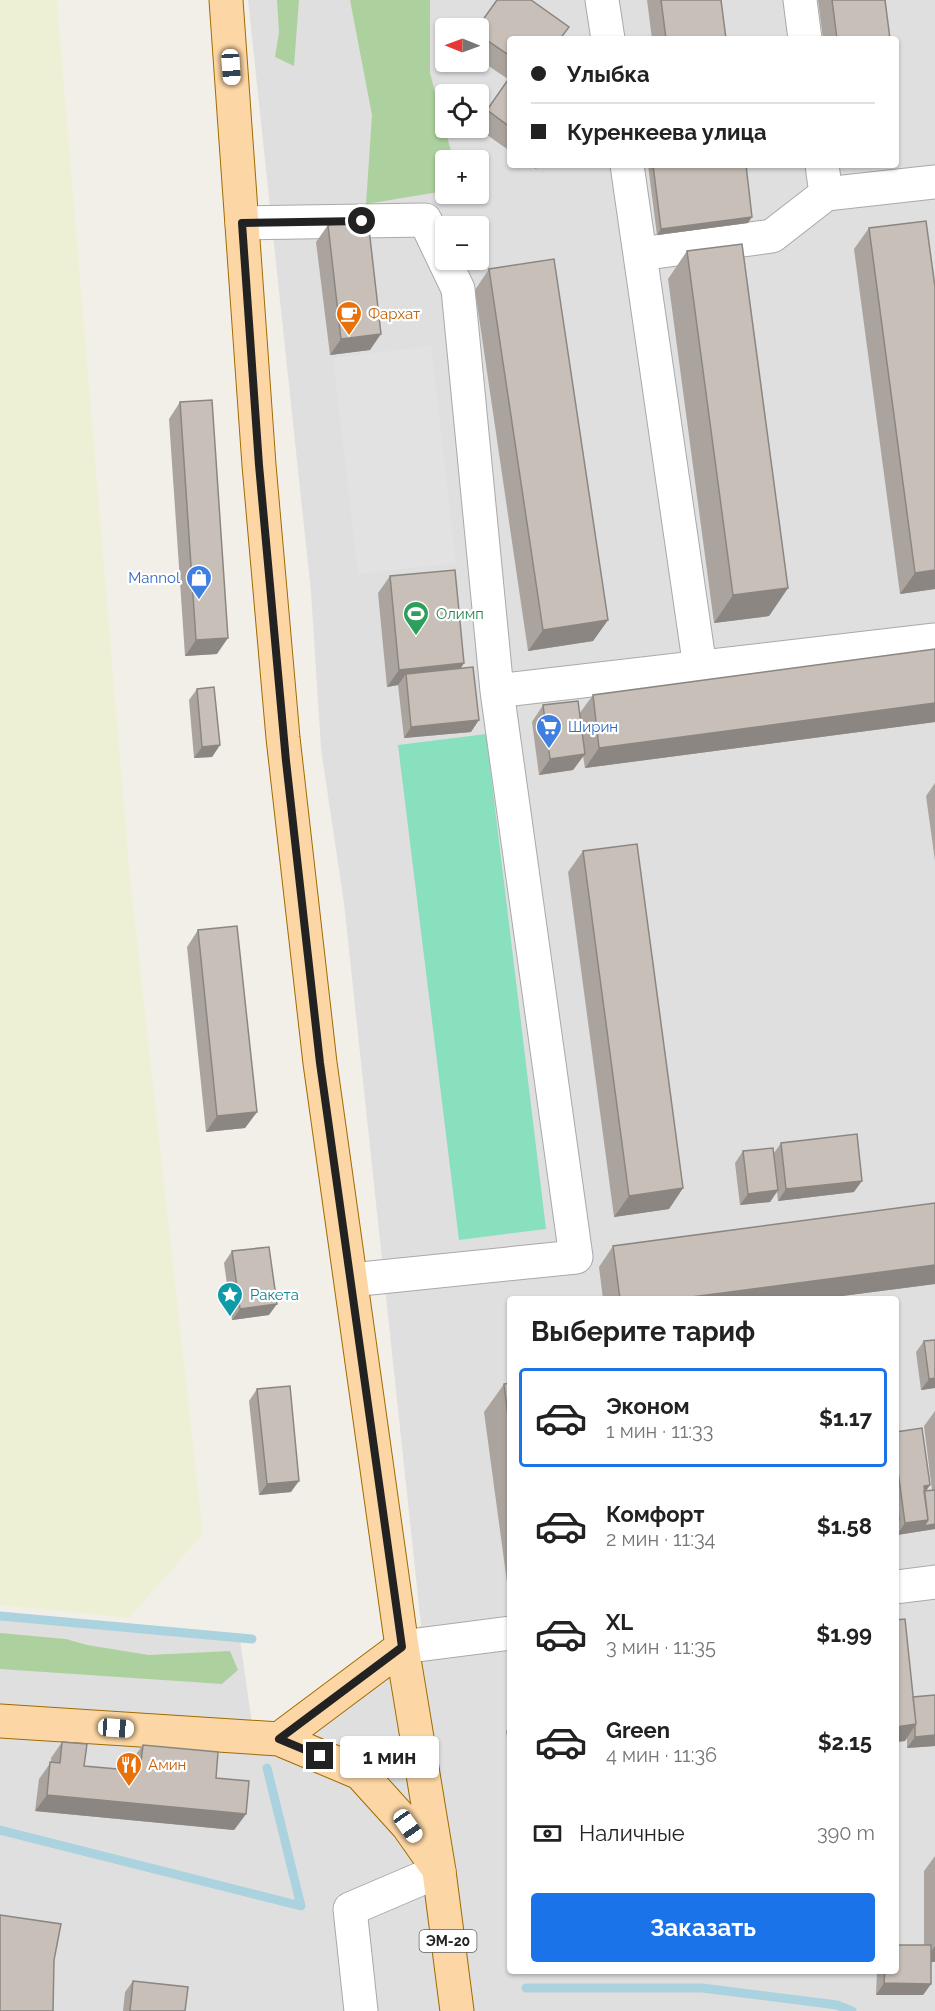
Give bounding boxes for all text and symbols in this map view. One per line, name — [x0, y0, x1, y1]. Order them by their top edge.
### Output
north arrow — [435, 18, 489, 72]
map controls — [435, 18, 489, 270]
car — [221, 48, 241, 86]
text: Улыбка — [567, 61, 650, 87]
button: locate — [435, 84, 489, 138]
text: Куренкеева улица — [567, 119, 767, 145]
button: + — [435, 150, 489, 204]
route start — [348, 207, 375, 234]
button: − — [435, 216, 489, 270]
cafe icon: Фархат — [334, 299, 364, 337]
place label: Фархат — [368, 305, 420, 323]
shop icon: Mannol — [184, 563, 214, 601]
place label: Mannol — [128, 569, 181, 587]
sports icon: Олимп — [401, 599, 431, 637]
place label: Олимп — [436, 605, 484, 623]
supermarket icon: Ширин — [534, 712, 564, 750]
place label: Ширин — [568, 718, 618, 736]
place icon: Ракета — [215, 1280, 245, 1318]
place label: Ракета — [250, 1286, 299, 1304]
text: Выберите тариф — [531, 1316, 755, 1347]
icon: car — [534, 1391, 588, 1445]
text: Эконом — [606, 1393, 690, 1419]
text: $1.17 — [819, 1405, 872, 1431]
text: 1 мин · 11:33 — [606, 1419, 713, 1443]
icon: car — [534, 1499, 588, 1553]
text: Комфорт — [606, 1501, 704, 1527]
text: $1.58 — [817, 1513, 872, 1539]
text: 2 мин · 11:34 — [606, 1527, 716, 1551]
icon: car — [534, 1607, 588, 1661]
text: XL — [606, 1609, 633, 1635]
text: $1.99 — [816, 1621, 872, 1647]
text: 3 мин · 11:35 — [606, 1635, 716, 1659]
icon: car — [534, 1715, 588, 1769]
text: Green — [606, 1717, 670, 1743]
car — [97, 1718, 135, 1738]
text: $2.15 — [818, 1729, 872, 1755]
callout: 1 мин — [341, 1735, 440, 1777]
route end — [306, 1742, 333, 1769]
text: 4 мин · 11:36 — [606, 1743, 717, 1767]
text: 1 мин — [363, 1745, 416, 1769]
restaurant icon: Амин — [114, 1750, 144, 1788]
place label: Амин — [148, 1756, 186, 1774]
car — [390, 1806, 426, 1846]
icon: cash — [531, 1817, 564, 1850]
text: Наличные — [579, 1820, 685, 1846]
text: 390 m — [817, 1821, 875, 1845]
button: Заказать — [531, 1893, 875, 1962]
road number: ЭМ-20 — [420, 1930, 476, 1952]

